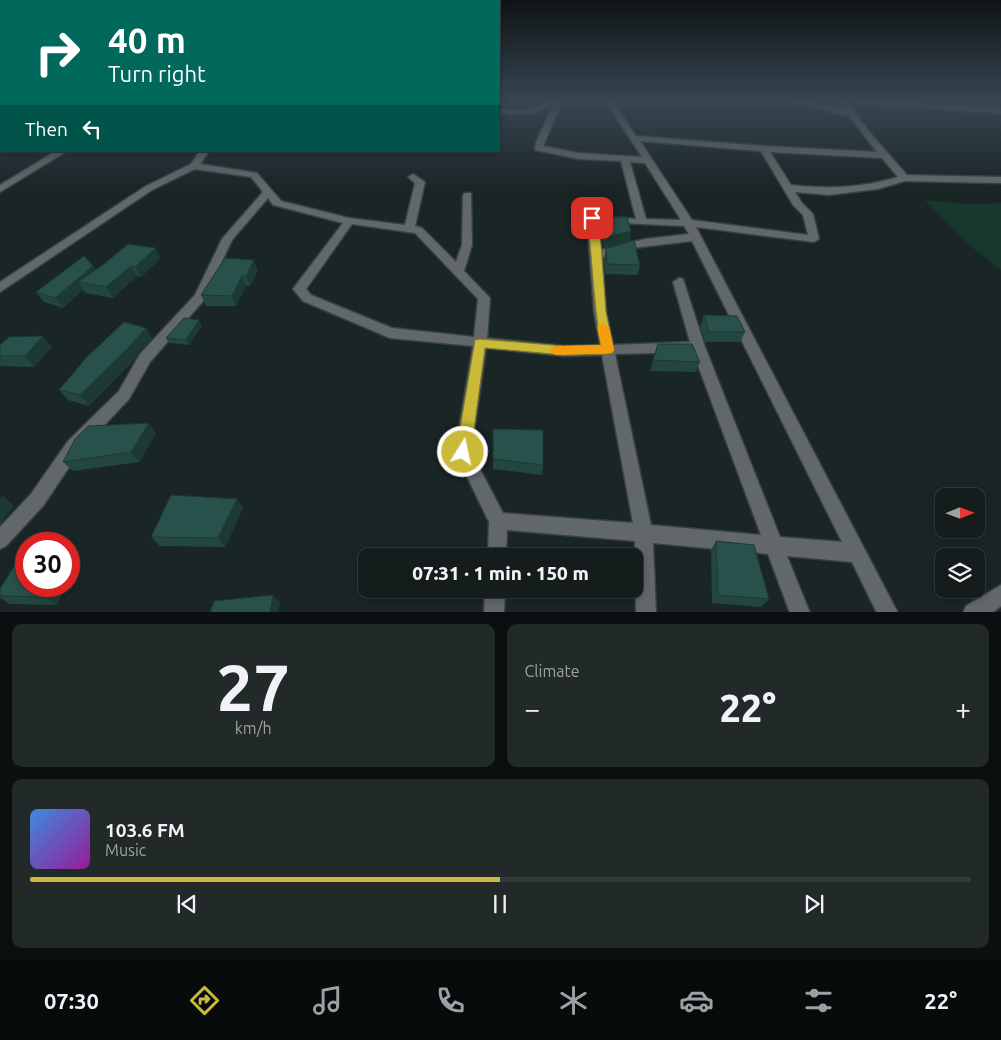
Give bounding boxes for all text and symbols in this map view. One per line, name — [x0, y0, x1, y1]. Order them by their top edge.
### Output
icon: right — [25, 20, 90, 85]
text: 40 m — [108, 20, 186, 60]
text: Turn right — [108, 61, 206, 86]
icon: left — [78, 115, 106, 143]
text: Then — [25, 118, 68, 140]
pin — [571, 197, 613, 239]
icon: arrive — [578, 204, 606, 232]
position arrow — [436, 425, 488, 477]
north arrow — [935, 488, 985, 538]
map controls — [935, 488, 985, 598]
speed limit sign: 30 — [15, 532, 80, 597]
button: layers — [935, 548, 985, 598]
text: 07:31 · 1 min · 150 m — [412, 562, 589, 584]
text: 27 — [217, 650, 290, 723]
text: Climate — [525, 662, 580, 680]
text: 22° — [719, 687, 776, 729]
text: − — [525, 693, 540, 724]
text: + — [955, 693, 971, 724]
text: km/h — [235, 719, 272, 737]
text: 103.6 FM — [105, 819, 185, 841]
text: Music — [105, 841, 146, 859]
icon: previous — [173, 890, 201, 918]
icon: pause — [486, 890, 514, 918]
icon: next — [800, 890, 828, 918]
icon: directions — [187, 983, 222, 1018]
icon: music — [310, 983, 345, 1018]
icon: phone — [433, 983, 468, 1018]
icon: climate — [556, 983, 591, 1018]
icon: car — [679, 983, 714, 1018]
icon: filters — [801, 983, 836, 1018]
text: 07:30 — [44, 988, 99, 1013]
text: 22° — [924, 988, 957, 1013]

